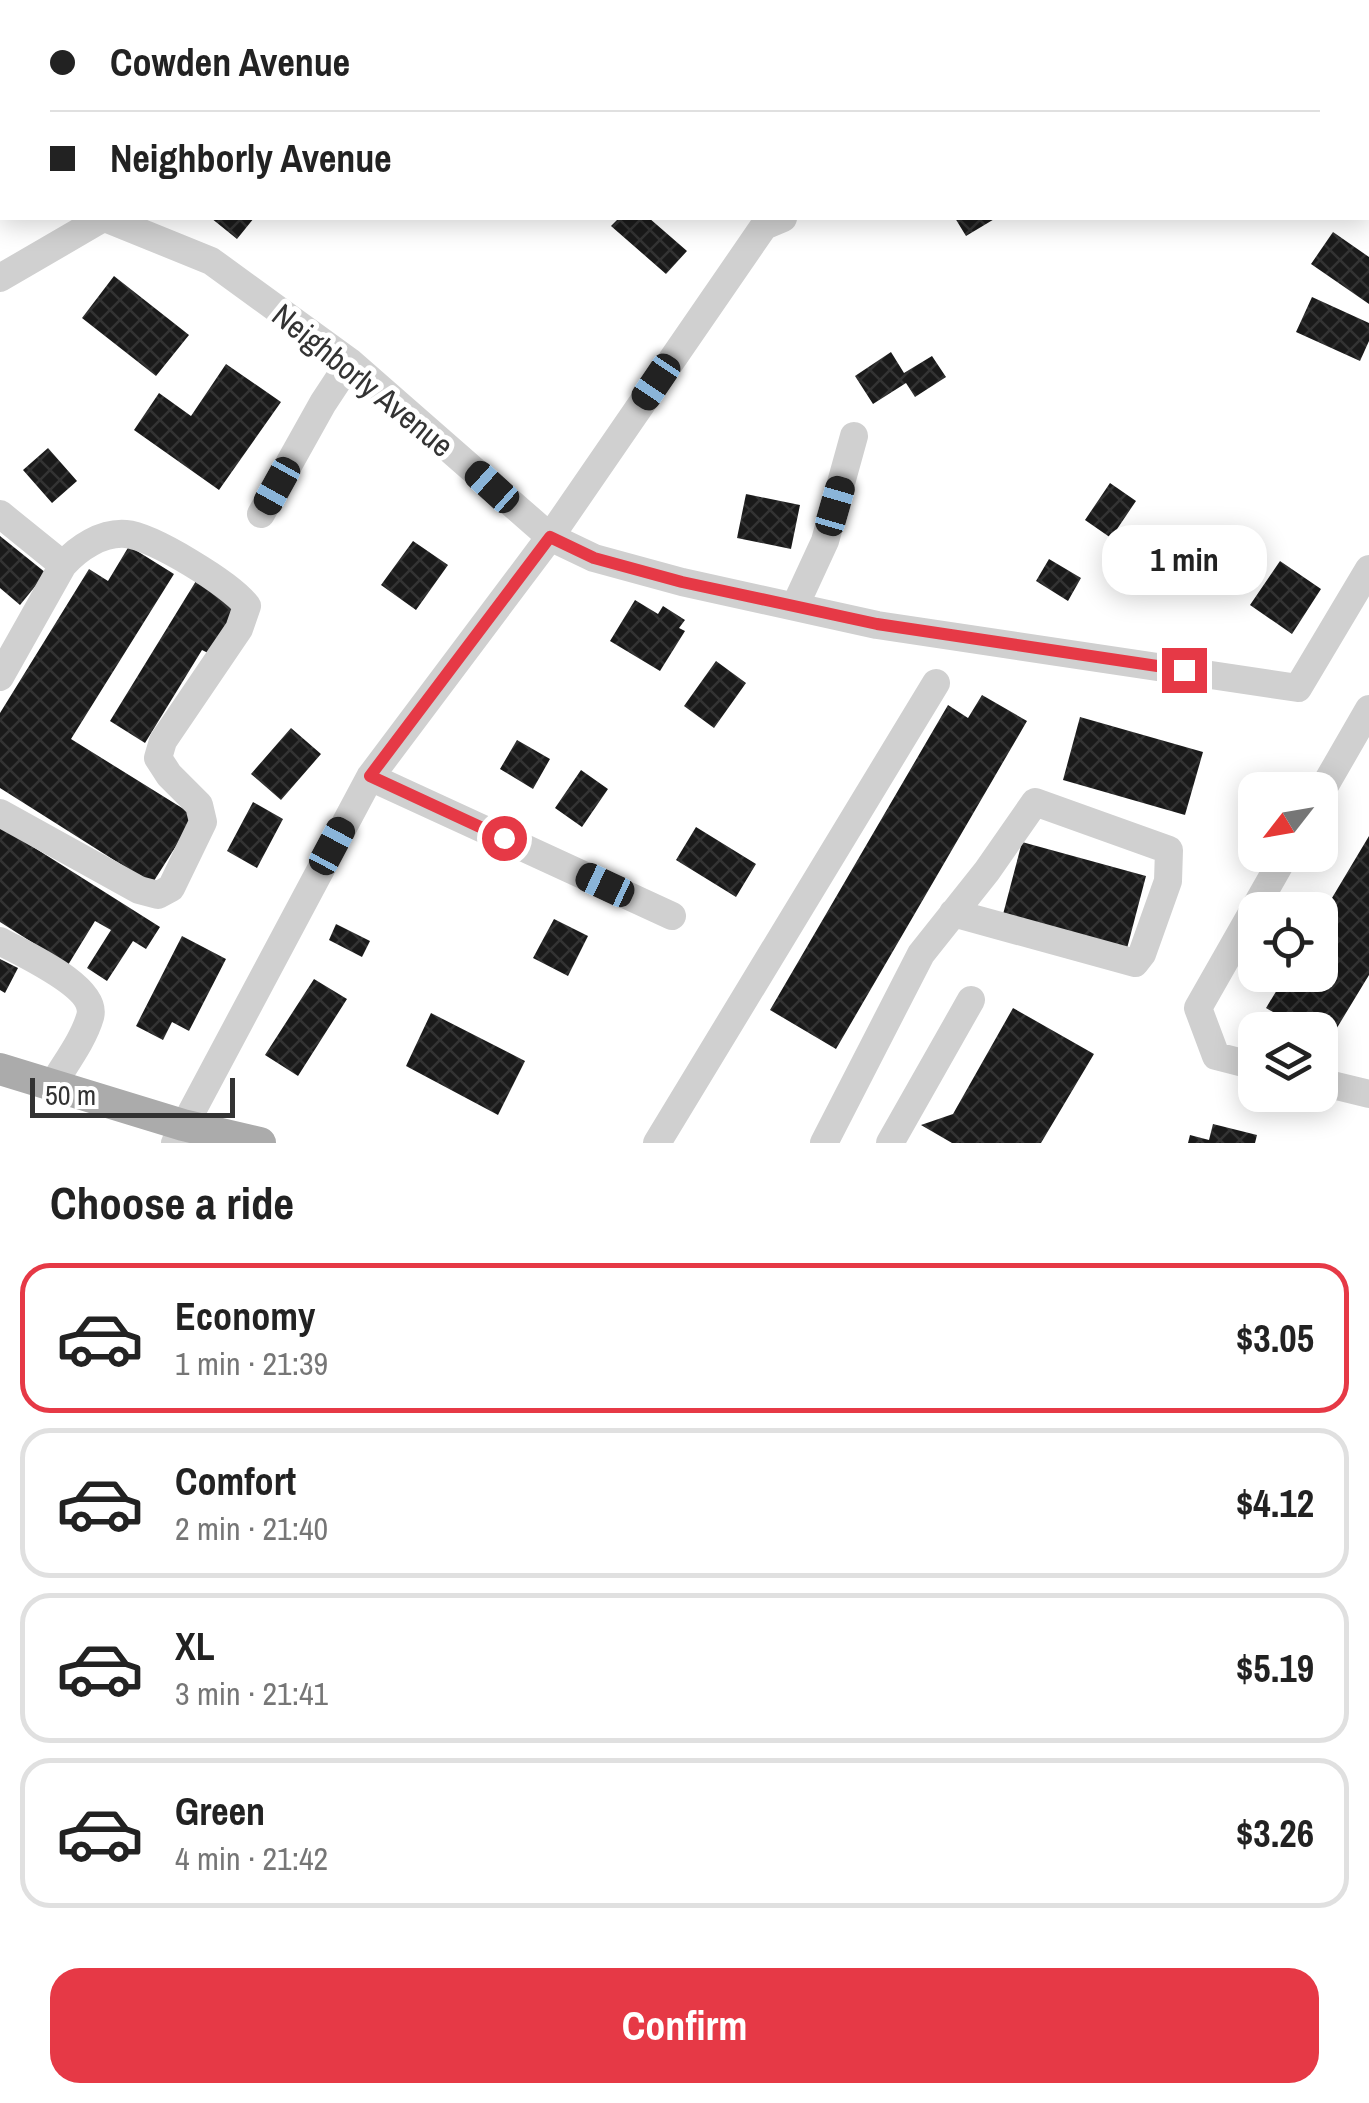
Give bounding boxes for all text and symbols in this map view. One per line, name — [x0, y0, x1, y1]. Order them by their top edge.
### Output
text: Cowden Avenue — [110, 37, 350, 88]
text: Neighborly Avenue — [110, 133, 392, 184]
street label: Neighborly Avenue — [263, 294, 463, 466]
car — [627, 349, 685, 415]
car — [249, 452, 305, 520]
car — [460, 456, 524, 518]
car — [812, 473, 858, 539]
callout: 1 min — [1102, 525, 1266, 595]
text: 1 min — [1150, 538, 1219, 581]
route end — [1162, 648, 1207, 693]
north arrow — [1238, 772, 1338, 872]
map controls — [1238, 772, 1338, 1112]
car — [305, 812, 359, 880]
route start — [482, 816, 527, 861]
car — [571, 859, 639, 911]
button: locate — [1238, 892, 1338, 992]
button: layers — [1238, 1012, 1338, 1112]
scale bar — [30, 1073, 235, 1118]
text: 50 m — [45, 1076, 96, 1114]
text: Choose a ride — [50, 1172, 294, 1233]
text: Economy — [175, 1291, 315, 1342]
icon: car — [55, 1293, 145, 1383]
text: $3.05 — [1236, 1313, 1314, 1364]
text: 1 min · 21:39 — [175, 1342, 328, 1385]
text: Comfort — [175, 1456, 296, 1507]
icon: car — [55, 1458, 145, 1548]
text: $4.12 — [1236, 1478, 1314, 1529]
text: 2 min · 21:40 — [175, 1507, 328, 1550]
text: XL — [175, 1621, 215, 1672]
icon: car — [55, 1623, 145, 1713]
text: $5.19 — [1236, 1643, 1314, 1694]
text: 3 min · 21:41 — [175, 1672, 328, 1715]
text: Green — [175, 1786, 265, 1837]
icon: car — [55, 1788, 145, 1878]
text: $3.26 — [1236, 1808, 1314, 1859]
text: 4 min · 21:42 — [175, 1837, 328, 1880]
button: Confirm — [50, 1968, 1319, 2083]

